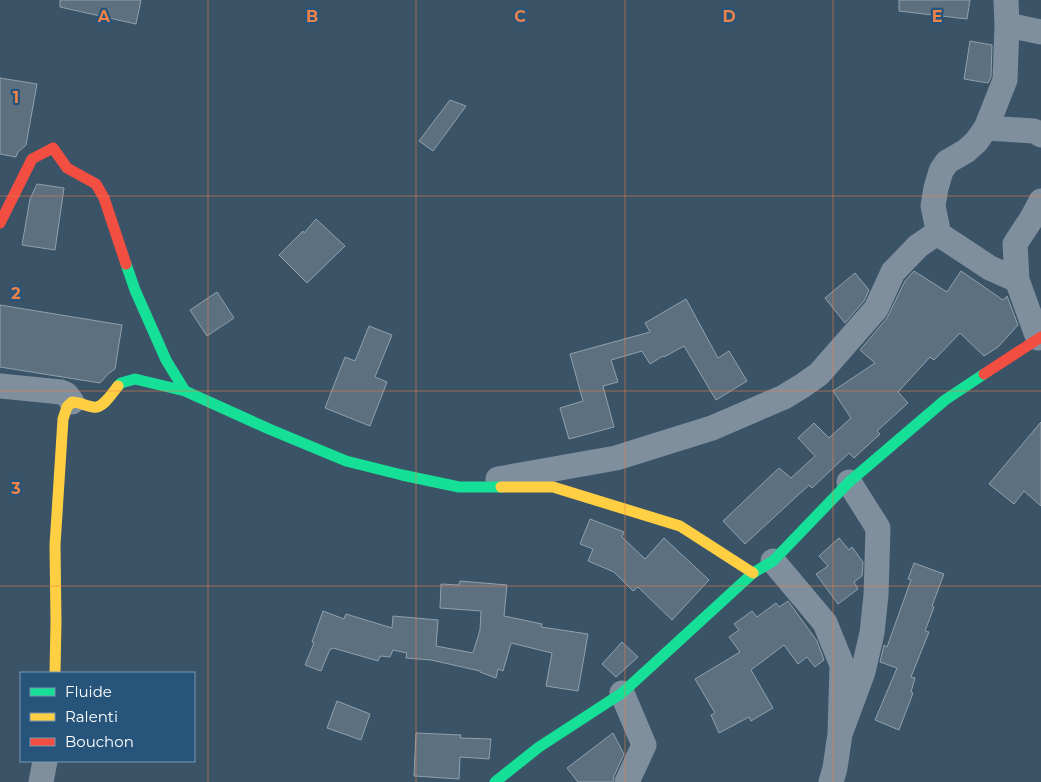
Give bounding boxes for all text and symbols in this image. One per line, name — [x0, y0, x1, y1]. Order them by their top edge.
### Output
text: A — [97, 7, 111, 26]
text: B — [306, 7, 318, 26]
text: C — [514, 7, 526, 26]
text: D — [722, 7, 736, 26]
text: E — [932, 7, 942, 26]
text: 1 — [13, 88, 19, 107]
text: 2 — [11, 284, 21, 303]
text: 3 — [10, 479, 21, 498]
legend — [20, 672, 195, 762]
text: Fluide — [65, 682, 112, 701]
text: Ralenti — [65, 707, 118, 726]
text: Bouchon — [65, 732, 134, 751]

